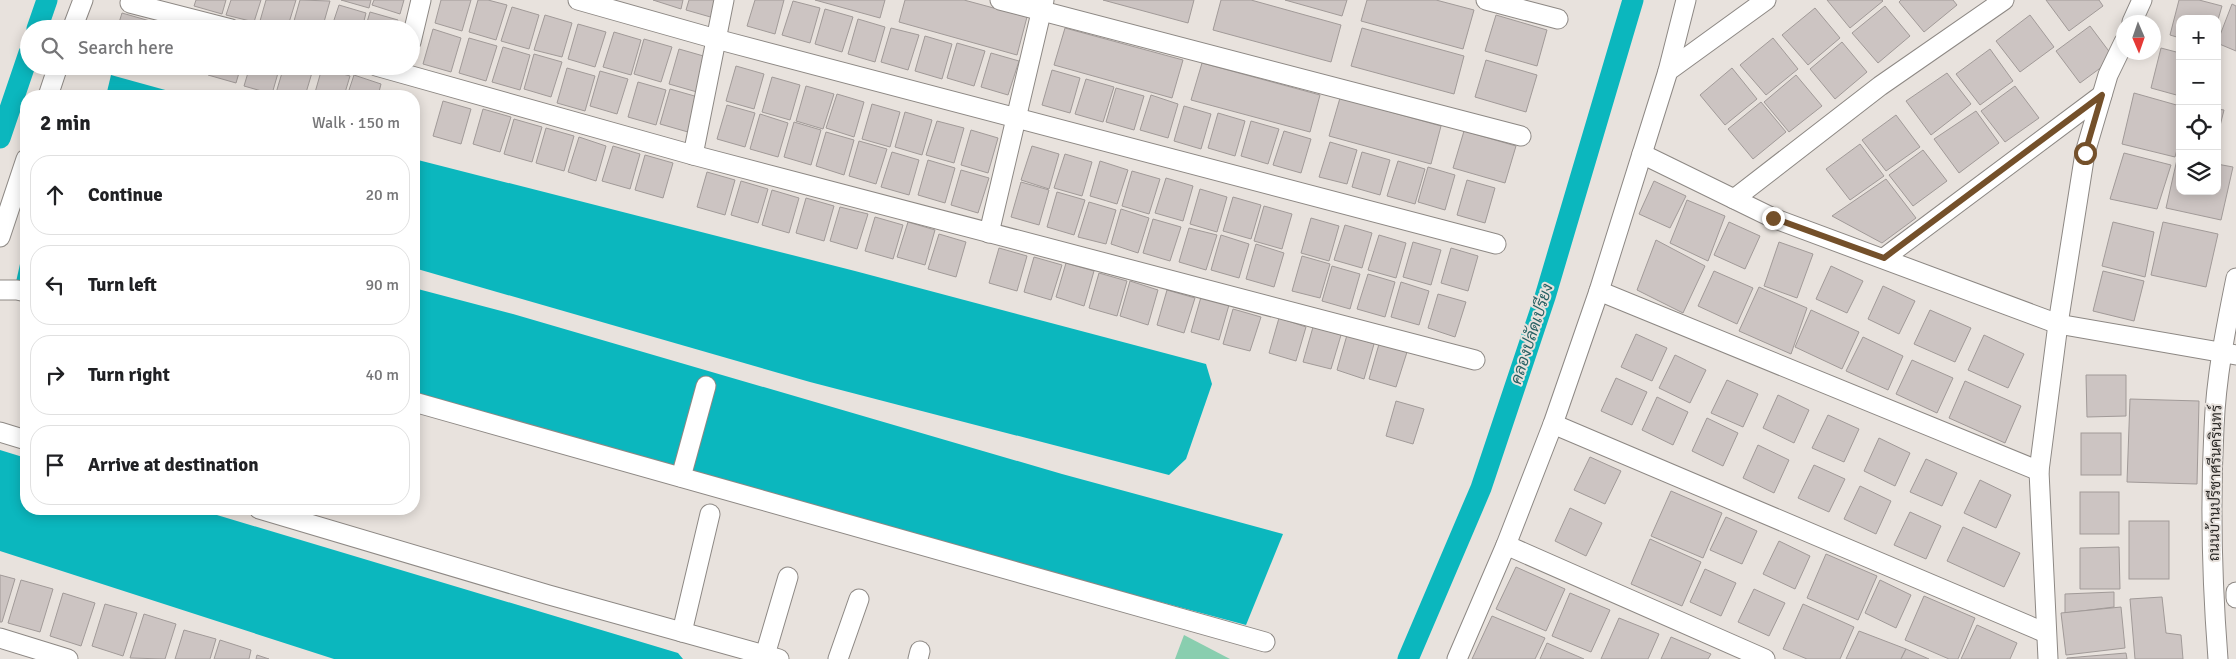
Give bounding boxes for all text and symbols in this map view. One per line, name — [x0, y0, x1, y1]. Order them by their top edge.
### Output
north arrow — [2116, 15, 2161, 60]
map controls — [2176, 15, 2221, 195]
button: + — [2176, 15, 2221, 60]
search box — [20, 20, 420, 75]
icon: search — [38, 34, 66, 62]
text: Search here — [78, 36, 174, 60]
button: − — [2176, 60, 2221, 105]
button: locate — [2176, 105, 2221, 150]
text: 2 min — [40, 110, 91, 136]
text: Walk · 150 m — [312, 113, 400, 133]
route start — [2074, 142, 2097, 165]
button: layers — [2176, 150, 2221, 195]
icon: ahead — [41, 181, 69, 209]
text: Continue — [88, 183, 163, 207]
text: 20 m — [365, 185, 399, 205]
route end — [1762, 207, 1785, 230]
icon: left — [41, 271, 69, 299]
text: Turn left — [88, 273, 157, 297]
text: 90 m — [365, 275, 399, 295]
water label: คลองปลัดเปรียง — [1504, 281, 1558, 387]
icon: right — [41, 361, 69, 389]
text: Turn right — [88, 363, 170, 387]
text: 40 m — [365, 365, 399, 385]
street label: ถนนบ้านปรีชาศรีนครินทร์ — [2204, 405, 2225, 561]
icon: arrive — [41, 451, 69, 479]
text: Arrive at destination — [88, 453, 259, 477]

